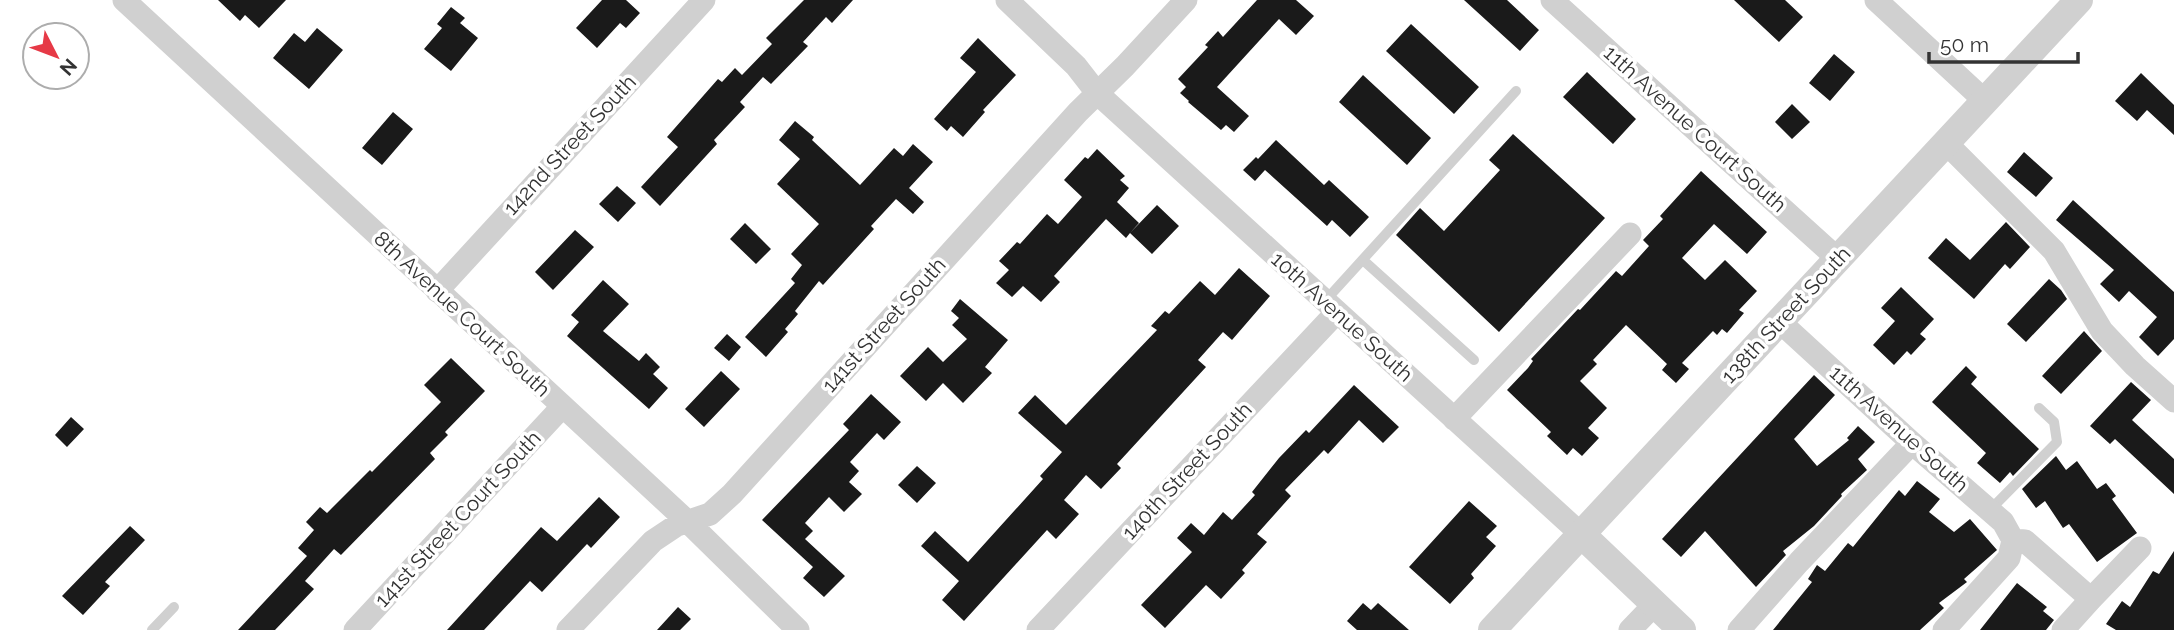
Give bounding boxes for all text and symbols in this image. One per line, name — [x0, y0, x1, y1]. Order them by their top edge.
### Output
north arrow — [21, 21, 91, 91]
scale bar — [1929, 21, 2078, 65]
text: 50 m — [1940, 32, 1989, 57]
street label: 11th Avenue Court South — [1599, 40, 1792, 217]
text: N — [56, 55, 82, 80]
street label: 142nd Street South — [498, 69, 641, 220]
street label: 8th Avenue Court South — [369, 226, 556, 402]
street label: 138th Street South — [1716, 241, 1855, 388]
street label: 10th Avenue South — [1266, 246, 1418, 387]
street label: 141st Street South — [817, 252, 951, 397]
street label: 11th Avenue South — [1825, 360, 1974, 497]
street label: 140th Street South — [1117, 397, 1257, 544]
street label: 141st Street Court South — [369, 425, 546, 612]

